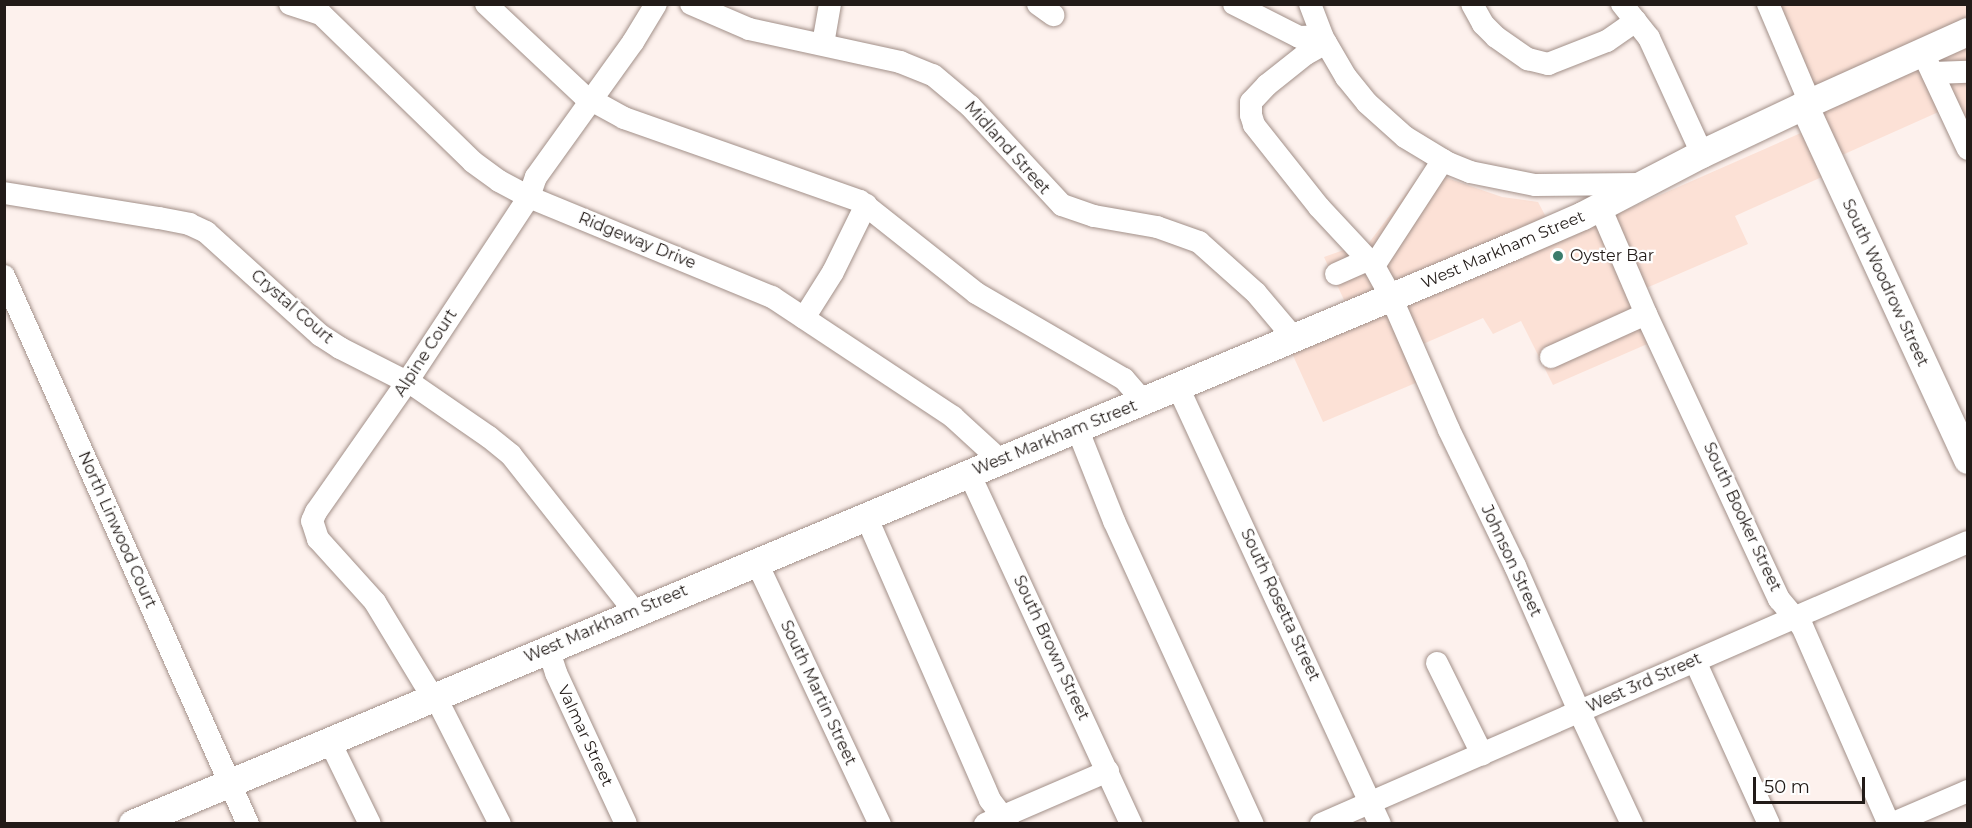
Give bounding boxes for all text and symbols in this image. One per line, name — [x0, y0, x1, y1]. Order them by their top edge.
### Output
street label: Midland Street — [960, 98, 1054, 198]
street label: South Woodrow Street — [1838, 196, 1932, 370]
street label: West Markham Street — [1419, 207, 1587, 293]
street label: Ridgeway Drive — [576, 209, 698, 273]
place label: Oyster Bar — [1570, 246, 1654, 266]
marker: Oyster Bar — [1551, 249, 1565, 263]
street label: Crystal Court — [247, 266, 337, 348]
street label: Alpine Court — [391, 306, 461, 400]
street label: West Markham Street — [970, 396, 1140, 480]
street label: South Booker Street — [1699, 439, 1785, 595]
street label: North Linwood Court — [74, 449, 160, 611]
street label: Johnson Street — [1477, 502, 1545, 620]
street label: South Rosetta Street — [1236, 526, 1324, 684]
street label: South Brown Street — [1009, 573, 1093, 723]
street label: West Markham Street — [522, 581, 690, 667]
street label: South Martin Street — [776, 617, 860, 769]
street label: West 3rd Street — [1584, 649, 1704, 717]
street label: Valmar Street — [553, 682, 617, 790]
scale bar — [1756, 765, 1868, 803]
text: 50 m — [1764, 776, 1810, 798]

